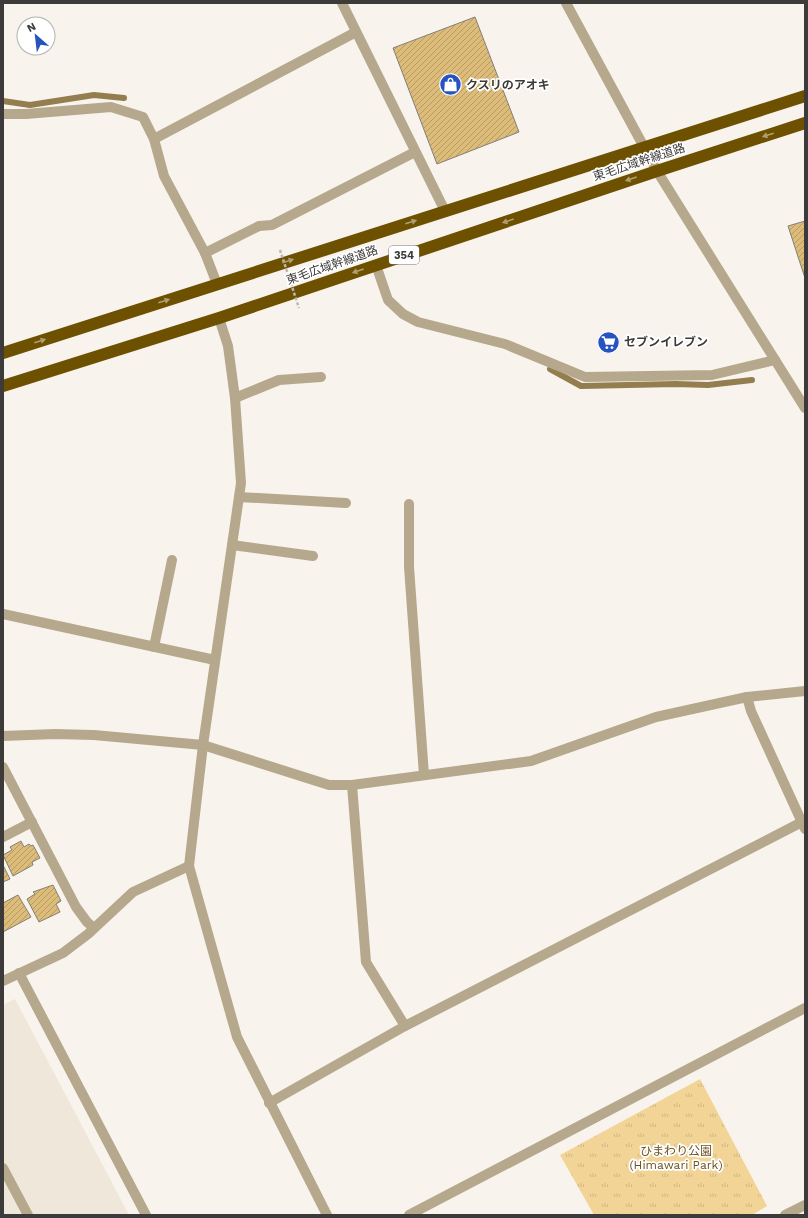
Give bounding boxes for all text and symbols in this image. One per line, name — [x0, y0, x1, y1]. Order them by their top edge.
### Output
north arrow — [16, 16, 56, 56]
text: N — [25, 20, 38, 35]
shop icon: クスリのアオキ — [438, 72, 464, 98]
place label: クスリのアオキ — [466, 78, 550, 92]
one-way arrow — [762, 132, 774, 138]
street label: 東毛広域幹線道路 — [591, 141, 687, 183]
one-way arrow — [624, 176, 636, 182]
one-way arrow — [501, 218, 513, 224]
one-way arrow — [406, 219, 418, 225]
street label: 東毛広域幹線道路 — [284, 243, 380, 287]
road number: 354 — [389, 246, 419, 264]
one-way arrow — [282, 258, 294, 264]
one-way arrow — [351, 268, 363, 274]
one-way arrow — [158, 298, 170, 304]
supermarket icon: セブンイレブン — [595, 329, 621, 355]
place label: セブンイレブン — [624, 335, 708, 349]
one-way arrow — [34, 338, 46, 344]
park label: ひまわり公園 (Himawari Park) — [629, 1144, 723, 1172]

